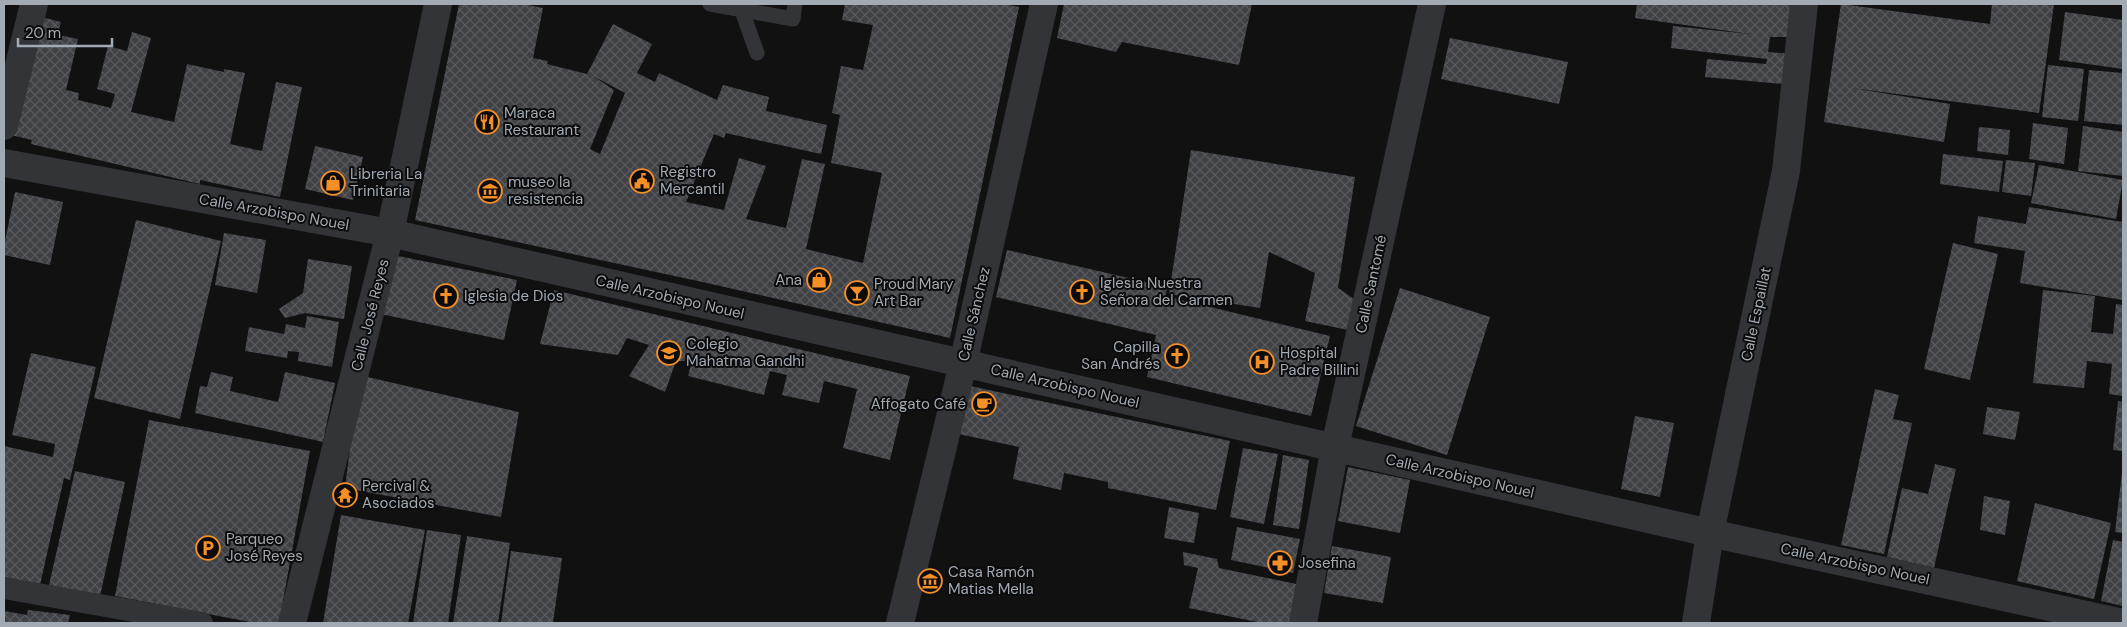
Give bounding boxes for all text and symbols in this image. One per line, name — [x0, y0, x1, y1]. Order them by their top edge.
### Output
scale bar — [18, 15, 111, 47]
text: 20 m — [25, 23, 61, 43]
place label: Maraca Restaurant — [504, 103, 579, 140]
restaurant icon: Maraca Restaurant — [474, 109, 500, 135]
place label: Registro Mercantil — [660, 162, 725, 199]
place label: Libreria La Trinitaria — [350, 164, 422, 201]
public building icon: Registro Mercantil — [629, 168, 655, 194]
shop icon: Libreria La Trinitaria — [320, 170, 346, 196]
place label: museo la resistencia — [508, 172, 583, 209]
museum icon: museo la resistencia — [477, 178, 503, 204]
street label: Calle Arzobispo Nouel — [197, 189, 351, 235]
street label: Calle Santomé — [1351, 233, 1391, 335]
street label: Calle José Reyes — [346, 257, 394, 373]
street label: Calle Sánchez — [953, 265, 995, 363]
street label: Calle Espaillat — [1736, 265, 1776, 363]
shop icon: Ana — [806, 267, 832, 293]
street label: Calle Arzobispo Nouel — [594, 270, 746, 324]
place label: Ana — [775, 270, 802, 290]
place label: Iglesia Nuestra Señora del Carmen — [1100, 273, 1233, 310]
place label: Proud Mary Art Bar — [874, 274, 954, 311]
church icon: Iglesia Nuestra Señora del Carmen — [1069, 279, 1095, 305]
bar icon: Proud Mary Art Bar — [844, 280, 870, 306]
church icon: Iglesia de Dios — [433, 283, 459, 309]
place label: Iglesia de Dios — [464, 286, 563, 306]
place label: Colegio Mahatma Gandhi — [686, 334, 805, 371]
place label: Capilla San Andrés — [1081, 337, 1160, 374]
school or university icon: Colegio Mahatma Gandhi — [656, 340, 682, 366]
church icon: Capilla San Andrés — [1164, 343, 1190, 369]
place label: Hospital Padre Billini — [1280, 343, 1359, 380]
hospital icon: Hospital Padre Billini — [1249, 349, 1275, 375]
street label: Calle Arzobispo Nouel — [989, 359, 1141, 413]
cafe icon: Affogato Café — [971, 391, 997, 417]
place label: Affogato Café — [871, 394, 966, 414]
street label: Calle Arzobispo Nouel — [1384, 449, 1536, 503]
place label: Percival & Asociados — [362, 476, 435, 513]
temple icon: Percival & Asociados — [332, 482, 358, 508]
place label: Parqueo José Reyes — [226, 529, 303, 566]
parking icon: Parqueo José Reyes — [195, 535, 221, 561]
street label: Calle Arzobispo Nouel — [1779, 538, 1931, 590]
pharmacy icon: Josefina — [1267, 550, 1293, 576]
place label: Josefina — [1298, 553, 1356, 573]
place label: Casa Ramón Matias Mella — [948, 562, 1034, 599]
museum icon: Casa Ramón Matias Mella — [917, 568, 943, 594]

